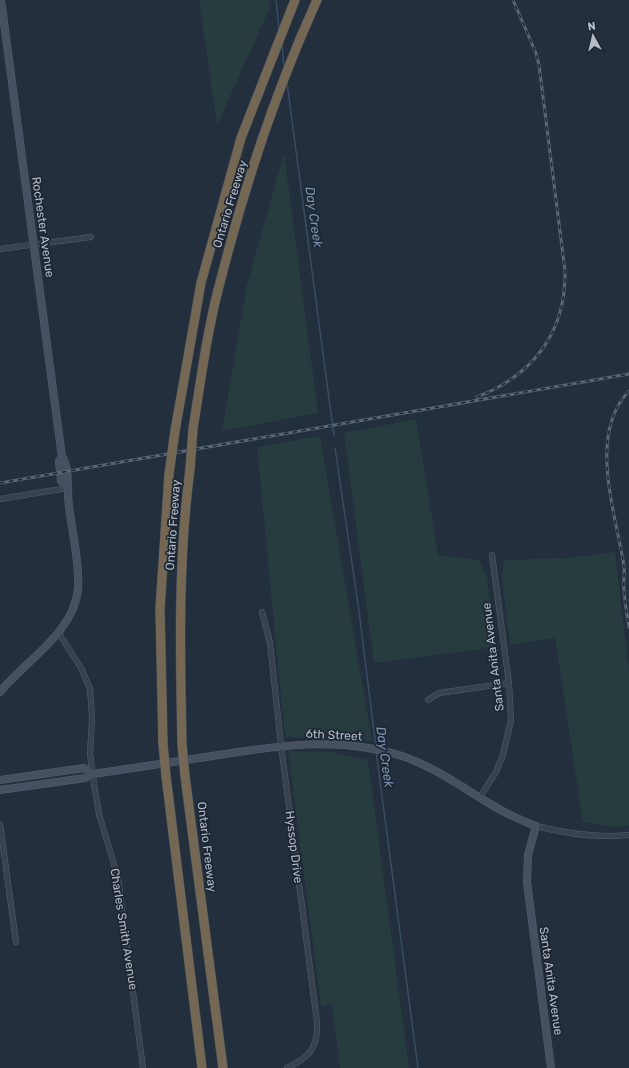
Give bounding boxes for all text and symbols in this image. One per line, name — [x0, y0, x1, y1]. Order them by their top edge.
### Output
north arrow — [573, 16, 613, 56]
text: N — [587, 20, 597, 34]
street label: Ontario Freeway — [210, 158, 250, 250]
street label: Rochester Avenue — [29, 176, 57, 279]
water label: Day Creek — [302, 186, 326, 249]
street label: Ontario Freeway — [163, 479, 183, 571]
street label: Santa Anita Avenue — [479, 602, 507, 712]
water label: Day Creek — [373, 726, 397, 789]
street label: 6th Street — [305, 727, 363, 743]
street label: Ontario Freeway — [195, 801, 220, 893]
street label: Hyssop Drive — [283, 810, 305, 884]
street label: Charles Smith Avenue — [107, 867, 141, 991]
street label: Santa Anita Avenue — [536, 926, 566, 1036]

